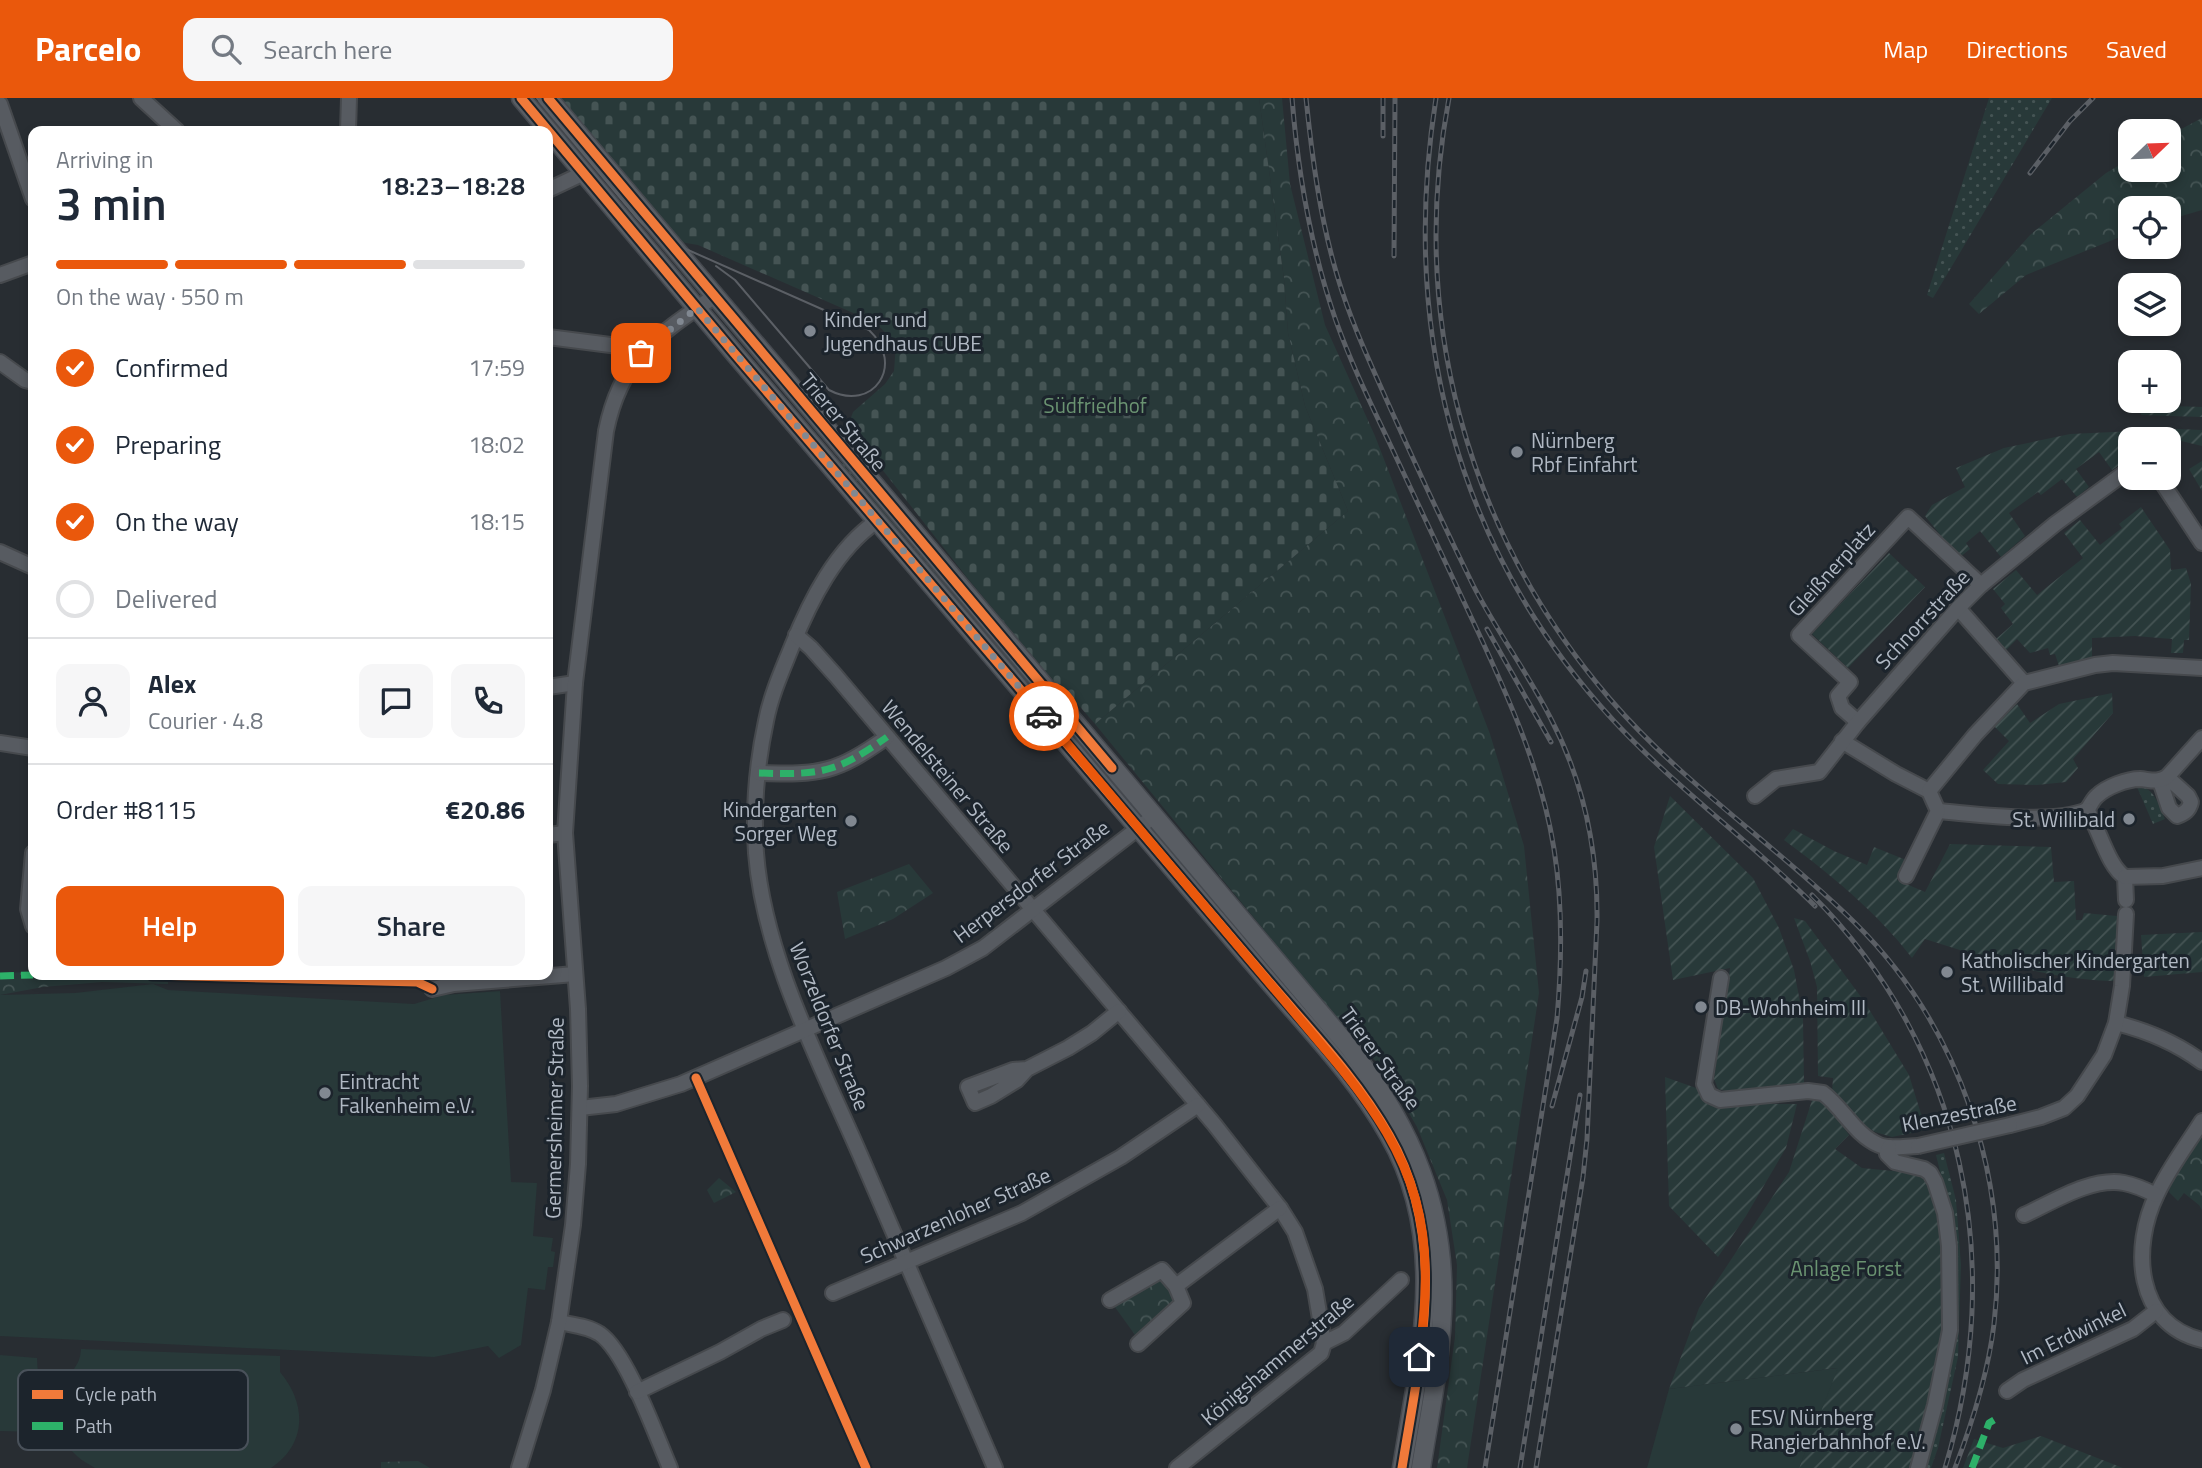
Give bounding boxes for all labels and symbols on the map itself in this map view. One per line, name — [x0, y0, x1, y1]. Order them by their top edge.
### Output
north arrow — [2118, 119, 2180, 182]
place label: Kinder- und Jugendhaus CUBE — [824, 303, 982, 359]
pin — [611, 323, 671, 383]
marker: Kinder- und Jugendhaus CUBE — [802, 323, 818, 339]
street label: Trierer Straße — [793, 366, 895, 478]
park label: Südfriedhof — [1043, 389, 1147, 421]
place label: Nürnberg Rbf Einfahrt — [1531, 424, 1638, 480]
marker: Nürnberg Rbf Einfahrt — [1509, 444, 1525, 460]
street label: Gleißnerplatz — [1780, 515, 1882, 623]
street label: Schnorrstraße — [1867, 562, 1977, 676]
courier — [1009, 681, 1079, 751]
street label: Wendelsteiner Straße — [874, 692, 1022, 860]
place label: Kindergarten Sorger Weg — [723, 793, 837, 849]
place label: St. Willibald — [2012, 803, 2115, 835]
marker: St. Willibald — [2121, 811, 2137, 827]
street label: Herpersdorfer Straße — [946, 812, 1116, 950]
marker: Kindergarten Sorger Weg — [843, 813, 859, 829]
street label: Worzeldorfer Straße — [782, 937, 878, 1115]
place label: Katholischer Kindergarten St. Willibald — [1961, 944, 2190, 1000]
marker: Katholischer Kindergarten St. Willibald — [1939, 964, 1955, 980]
place label: DB-Wohnheim III — [1715, 991, 1866, 1023]
marker: DB-Wohnheim III — [1693, 999, 1709, 1015]
street label: Trierer Straße — [1333, 1000, 1429, 1116]
street label: Germersheimer Straße — [536, 1017, 572, 1219]
place label: Eintracht Falkenheim e.V. — [339, 1065, 475, 1121]
marker: Eintracht Falkenheim e.V. — [317, 1085, 333, 1101]
street label: Klenzestraße — [1899, 1086, 2019, 1140]
street label: Schwarzenloher Straße — [855, 1159, 1055, 1271]
park label: Anlage Forst — [1790, 1252, 1902, 1284]
street label: Königshammerstraße — [1193, 1285, 1361, 1433]
street label: Im Erdwinkel — [2015, 1294, 2131, 1372]
pin — [1389, 1327, 1449, 1387]
legend — [18, 1370, 248, 1450]
text: Cycle path — [75, 1379, 157, 1408]
place label: ESV Nürnberg Rangierbahnhof e.V. — [1750, 1401, 1926, 1457]
text: Path — [75, 1411, 113, 1440]
marker: ESV Nürnberg Rangierbahnhof e.V. — [1728, 1421, 1744, 1437]

